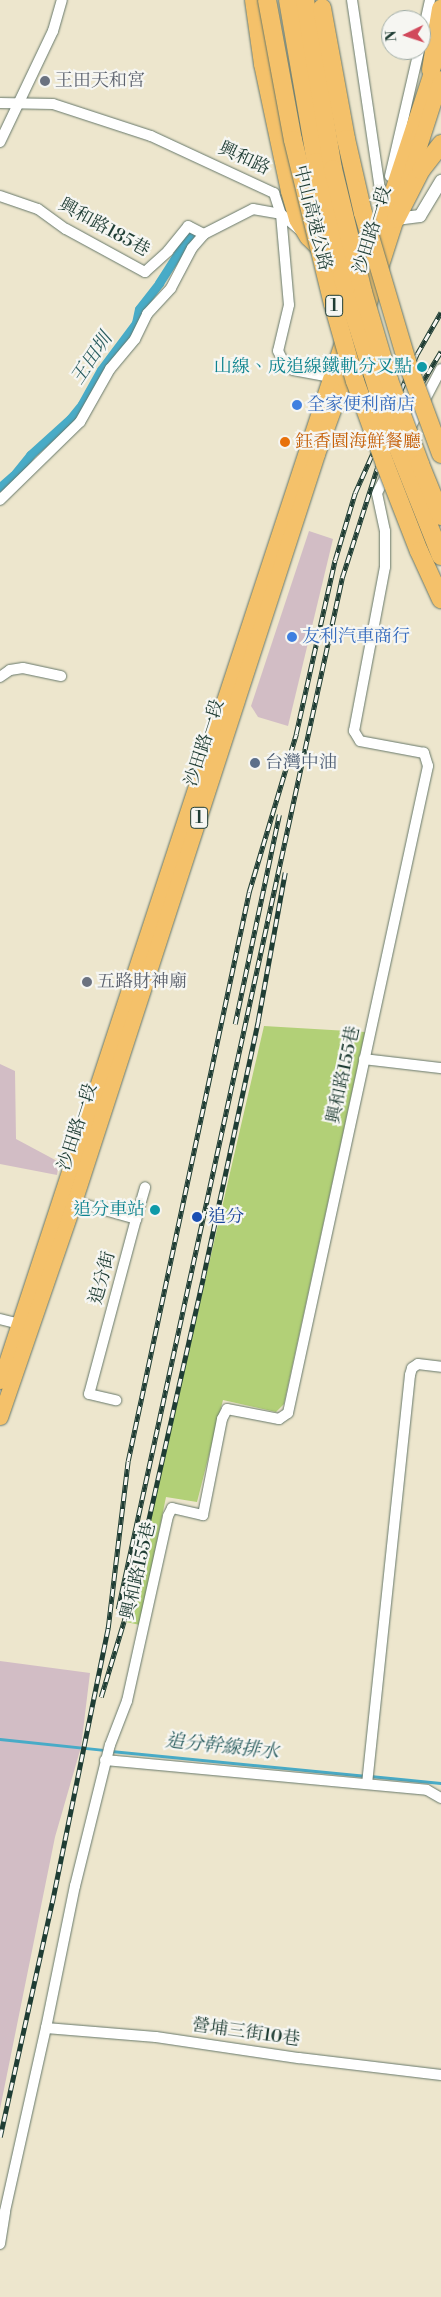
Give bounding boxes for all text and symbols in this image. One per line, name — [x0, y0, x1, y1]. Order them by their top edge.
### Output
north arrow — [381, 10, 431, 60]
text: N — [383, 30, 401, 42]
place label: 王田天和宮 — [55, 70, 145, 92]
marker: 王田天和宮 — [39, 75, 51, 87]
street label: 興和路 — [215, 138, 273, 180]
street label: 中山高速公路 — [288, 163, 336, 273]
street label: 沙田路一段 — [350, 184, 396, 276]
street label: 興和路185巷 — [55, 194, 153, 262]
road number: 1 — [324, 292, 344, 320]
water label: 王田圳 — [67, 329, 117, 389]
place label: 山線、成追線鐵軌分叉點 — [214, 356, 412, 378]
marker: 山線、成追線鐵軌分叉點 — [416, 361, 428, 373]
place label: 全家便利商店 — [307, 394, 415, 416]
marker: 全家便利商店 — [291, 399, 303, 411]
place label: 鈺香園海鮮餐廳 — [295, 431, 421, 453]
marker: 鈺香園海鮮餐廳 — [279, 436, 291, 448]
place label: 友利汽車商行 — [302, 626, 410, 648]
marker: 友利汽車商行 — [286, 631, 298, 643]
street label: 沙田路一段 — [181, 697, 229, 789]
place label: 台灣中油 — [265, 752, 337, 774]
marker: 台灣中油 — [249, 757, 261, 769]
road number: 1 — [189, 804, 209, 831]
place label: 五路財神廟 — [97, 971, 187, 993]
marker: 五路財神廟 — [81, 976, 93, 988]
street label: 興和路155巷 — [323, 1024, 365, 1126]
street label: 沙田路一段 — [54, 1081, 102, 1173]
place label: 追分車站 — [73, 1199, 145, 1221]
marker: 追分車站 — [149, 1204, 161, 1216]
place label: 追分 — [208, 1206, 244, 1228]
marker: 追分 — [190, 1210, 204, 1224]
street label: 追分街 — [86, 1249, 120, 1307]
street label: 興和路155巷 — [117, 1520, 161, 1622]
water label: 追分幹線排水 — [164, 1730, 280, 1764]
street label: 營埔三街10巷 — [190, 2015, 302, 2051]

